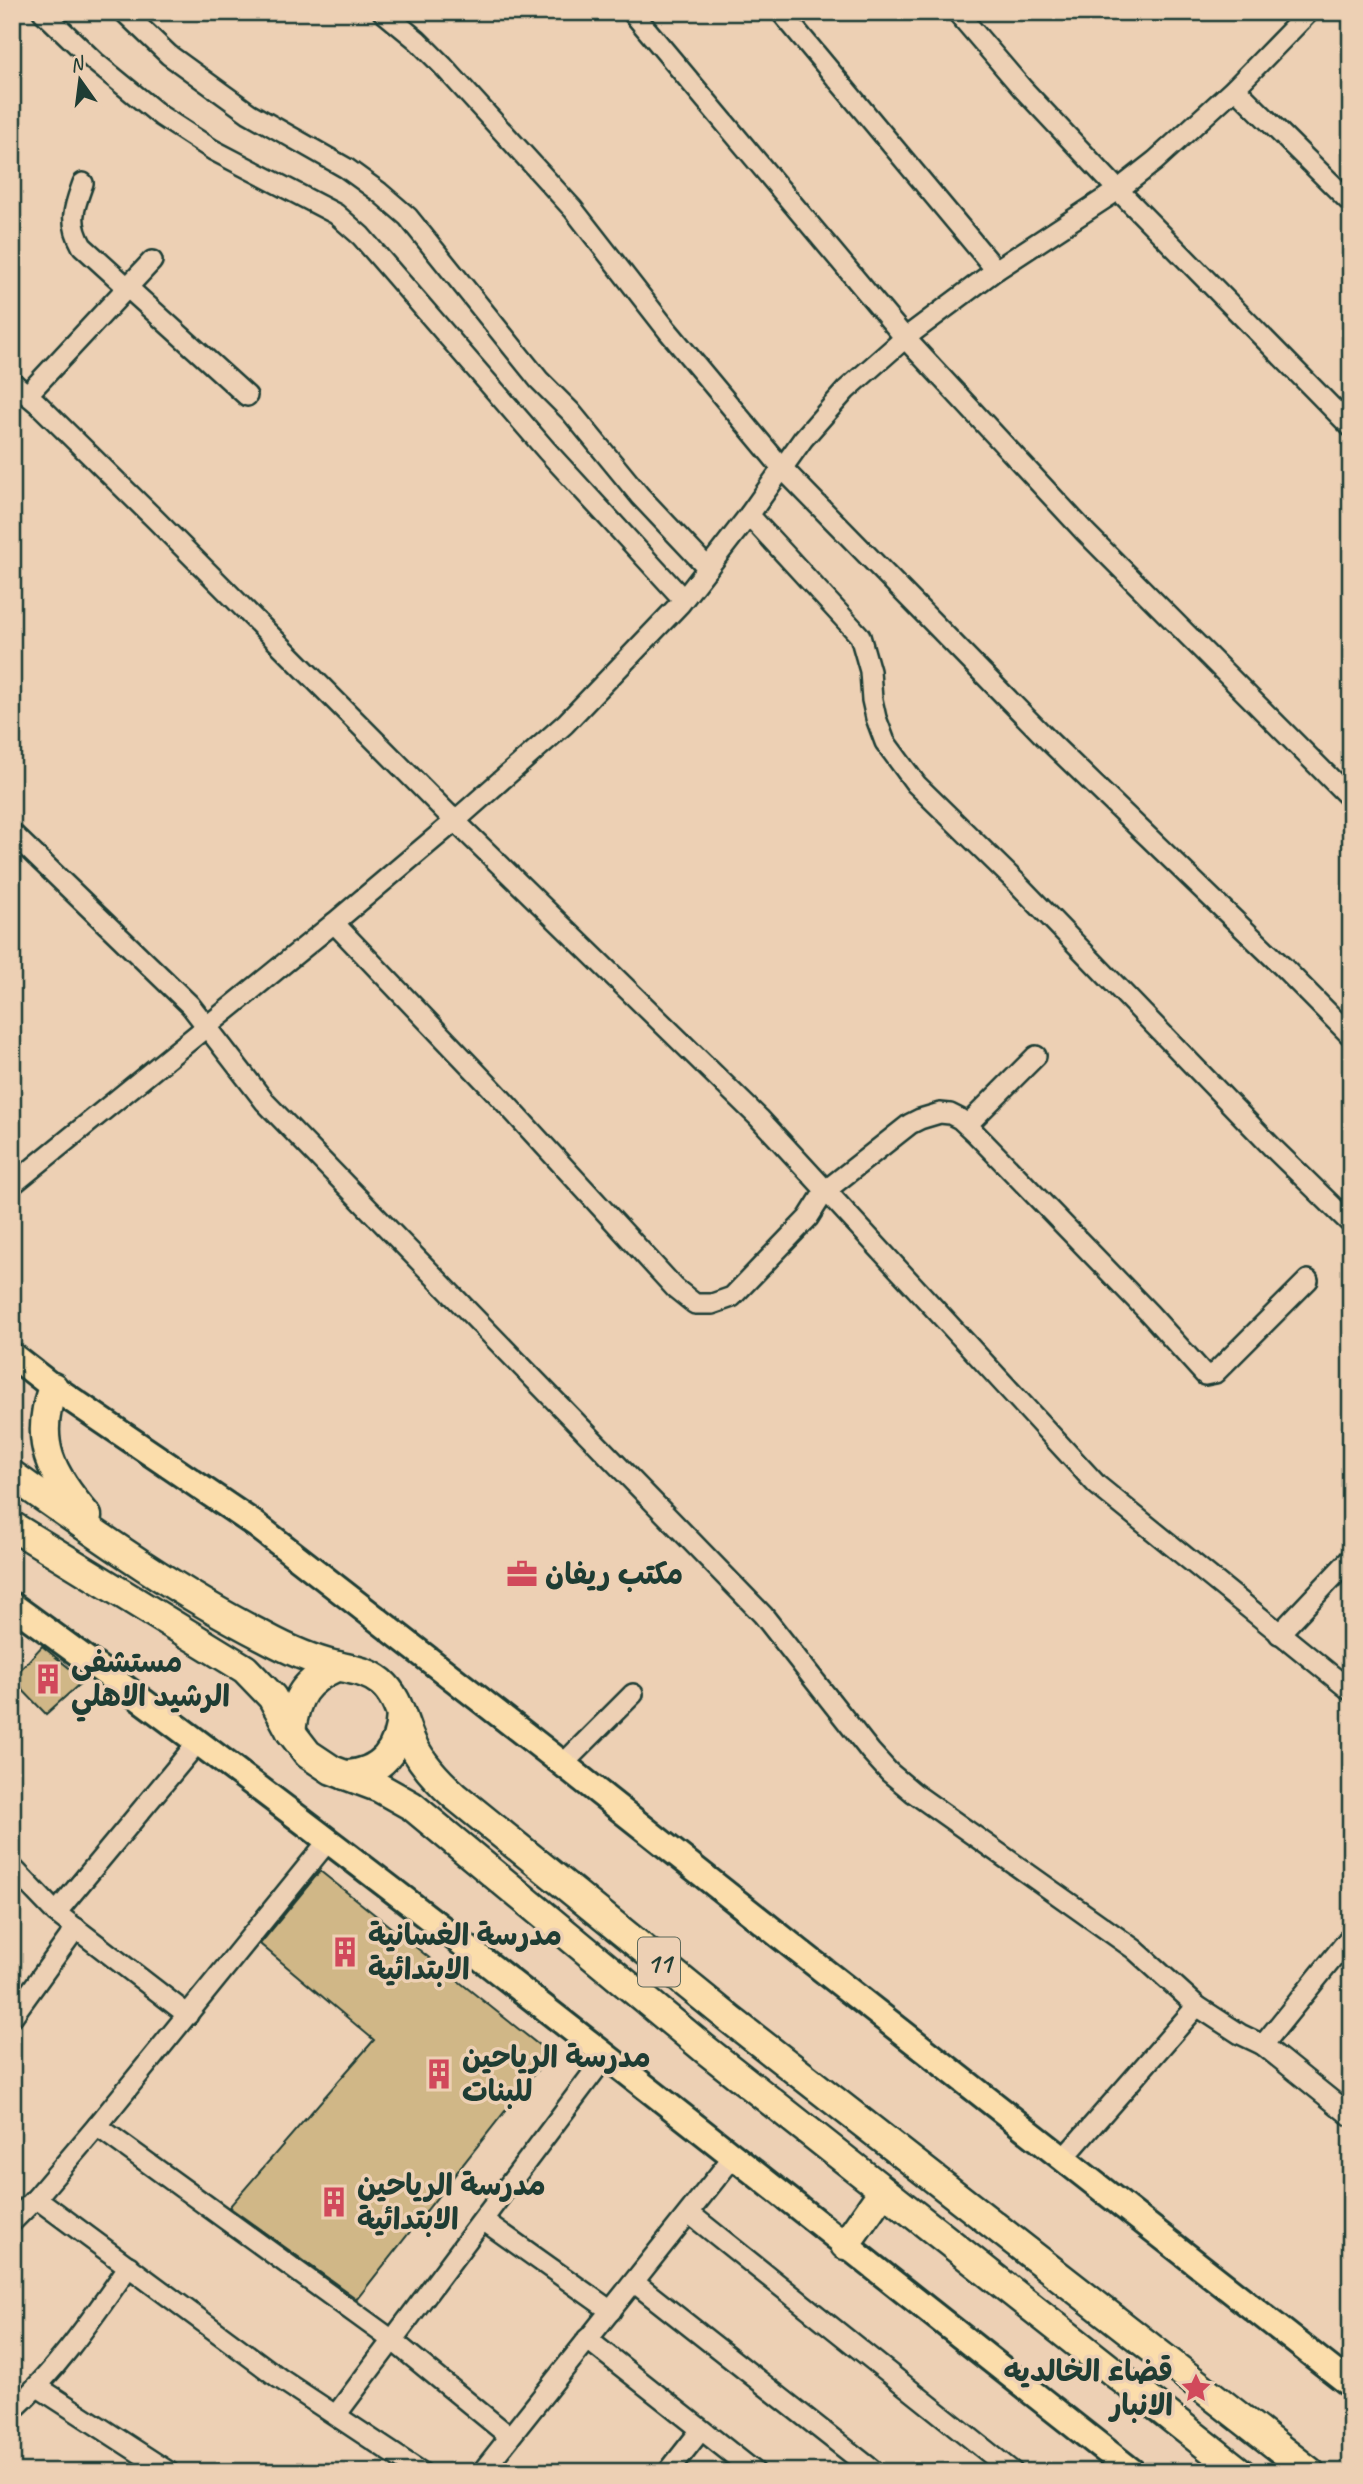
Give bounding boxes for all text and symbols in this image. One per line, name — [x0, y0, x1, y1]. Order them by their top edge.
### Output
north arrow — [46, 46, 116, 116]
text: N — [68, 51, 88, 78]
place label: مكتب ريفان — [545, 1555, 683, 1593]
office icon: مكتب ريفان — [505, 1557, 539, 1591]
place label: مستشفى الرشيد الاهلي — [71, 1643, 230, 1722]
building icon: مستشفى الرشيد الاهلي — [31, 1662, 65, 1696]
place label: مدرسة الغسانية الابتدائية — [368, 1916, 562, 1988]
building icon: مدرسة الغسانية الابتدائية — [328, 1935, 362, 1969]
road number: 11 — [638, 1938, 680, 1986]
place label: مدرسة الرياحين للبنات — [462, 2038, 651, 2110]
building icon: مدرسة الرياحين للبنات — [422, 2057, 456, 2091]
place label: مدرسة الرياحين الابتدائية — [357, 2166, 546, 2238]
building icon: مدرسة الرياحين الابتدائية — [317, 2185, 351, 2219]
place label: قضاء الخالديه الانبار — [1003, 2352, 1173, 2424]
place icon: قضاء الخالديه الانبار — [1179, 2371, 1213, 2405]

